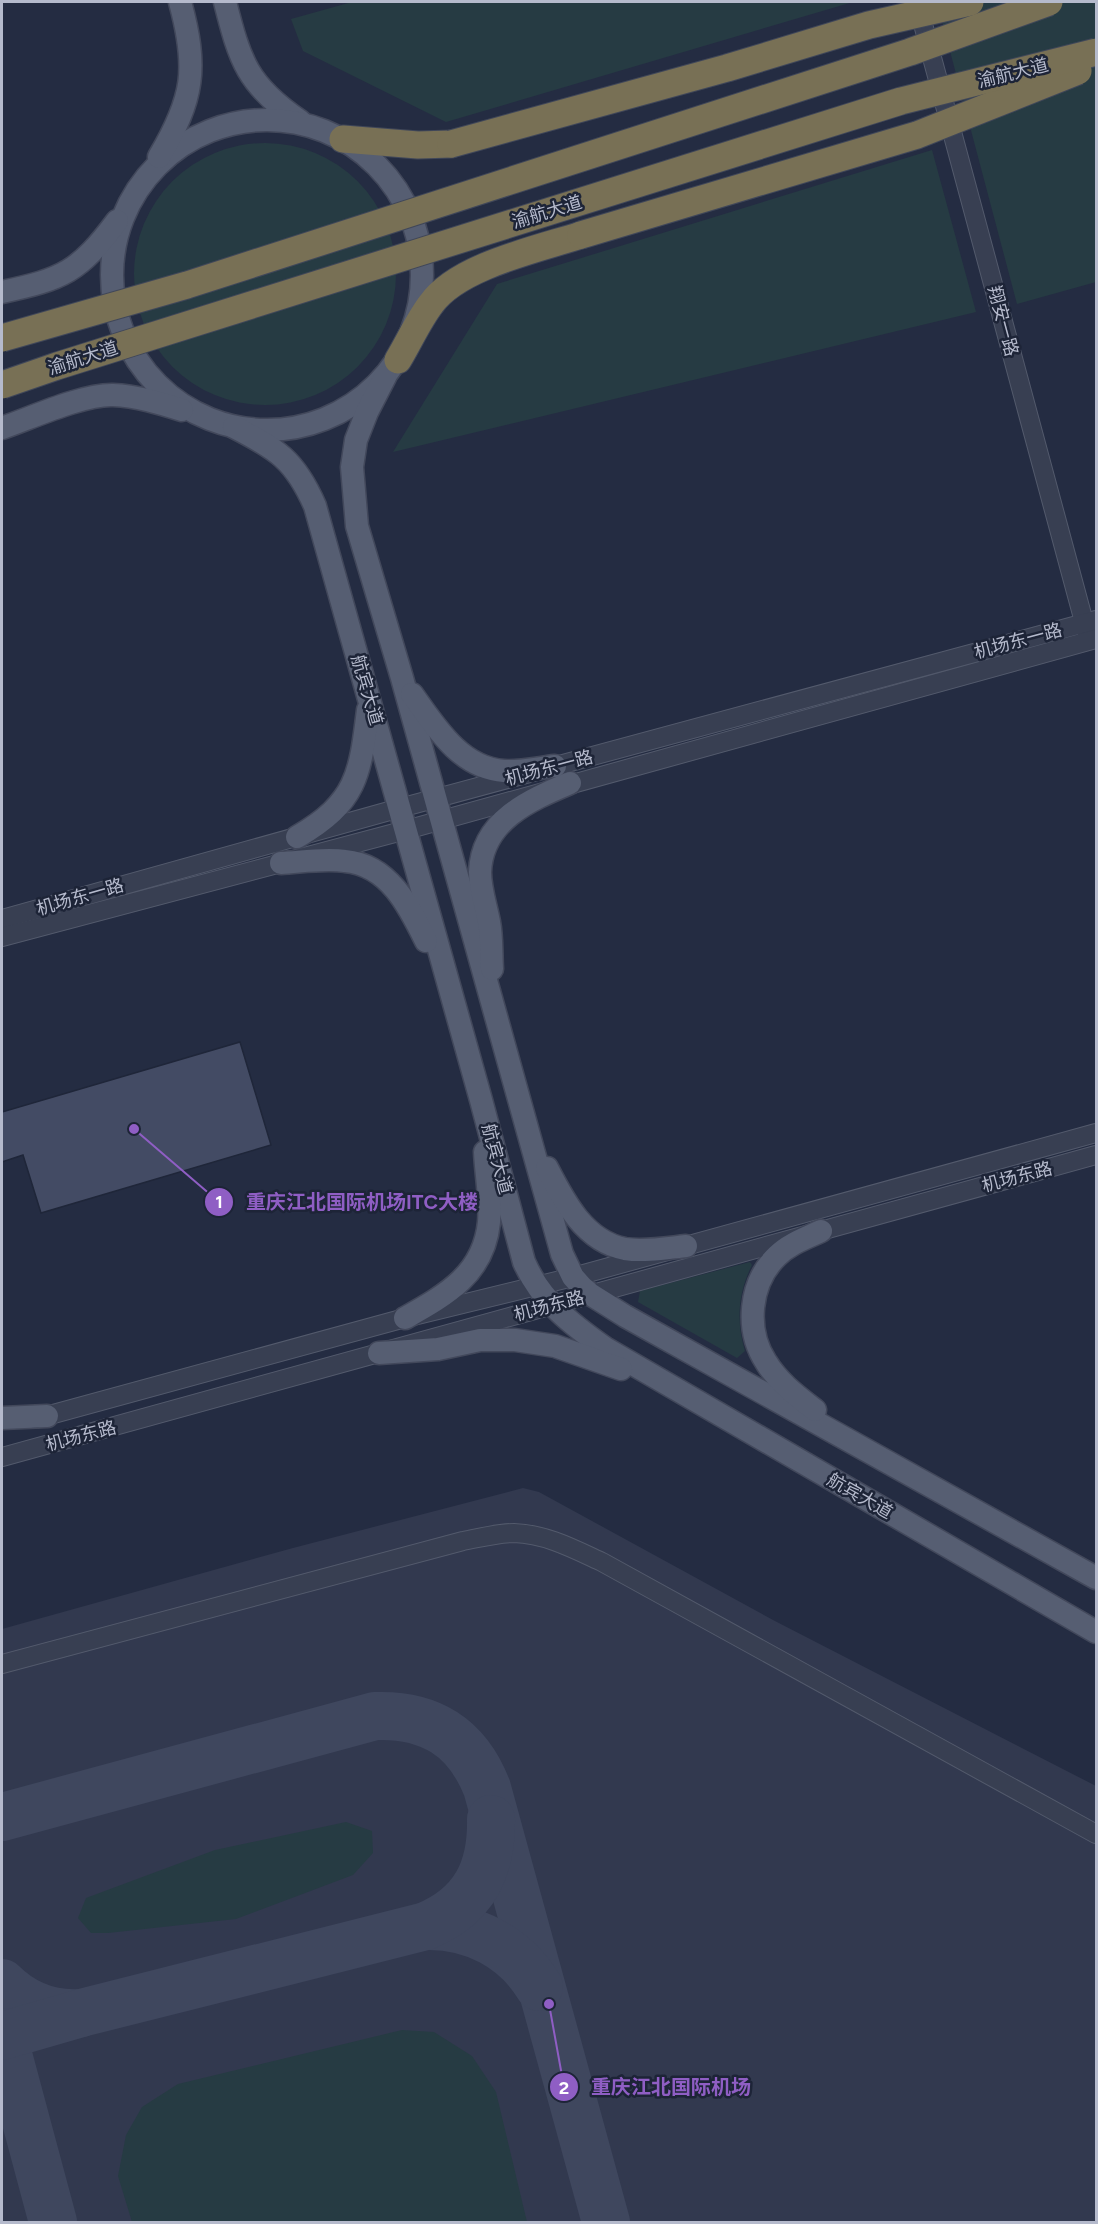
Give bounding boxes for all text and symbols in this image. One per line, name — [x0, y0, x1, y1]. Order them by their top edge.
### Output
street label: 渝航大道 — [975, 54, 1051, 92]
street label: 渝航大道 — [509, 191, 585, 233]
street label: 翔安一路 — [983, 283, 1023, 359]
street label: 渝航大道 — [45, 336, 121, 380]
street label: 机场东一路 — [972, 619, 1064, 663]
street label: 航宾大道 — [347, 652, 387, 728]
street label: 机场东一路 — [503, 746, 595, 790]
street label: 机场东一路 — [34, 874, 126, 920]
street label: 航宾大道 — [477, 1121, 517, 1197]
street label: 机场东路 — [979, 1157, 1055, 1197]
callout: 重庆江北国际机场ITC大楼 — [204, 1183, 490, 1221]
text: 重庆江北国际机场ITC大楼 — [246, 1190, 478, 1214]
text: 1 — [215, 1191, 223, 1213]
street label: 机场东路 — [511, 1286, 587, 1326]
street label: 机场东路 — [43, 1416, 119, 1456]
street label: 航宾大道 — [823, 1468, 897, 1524]
callout: 重庆江北国际机场 — [549, 2068, 763, 2106]
text: 重庆江北国际机场 — [591, 2075, 751, 2099]
text: 2 — [559, 2077, 569, 2099]

